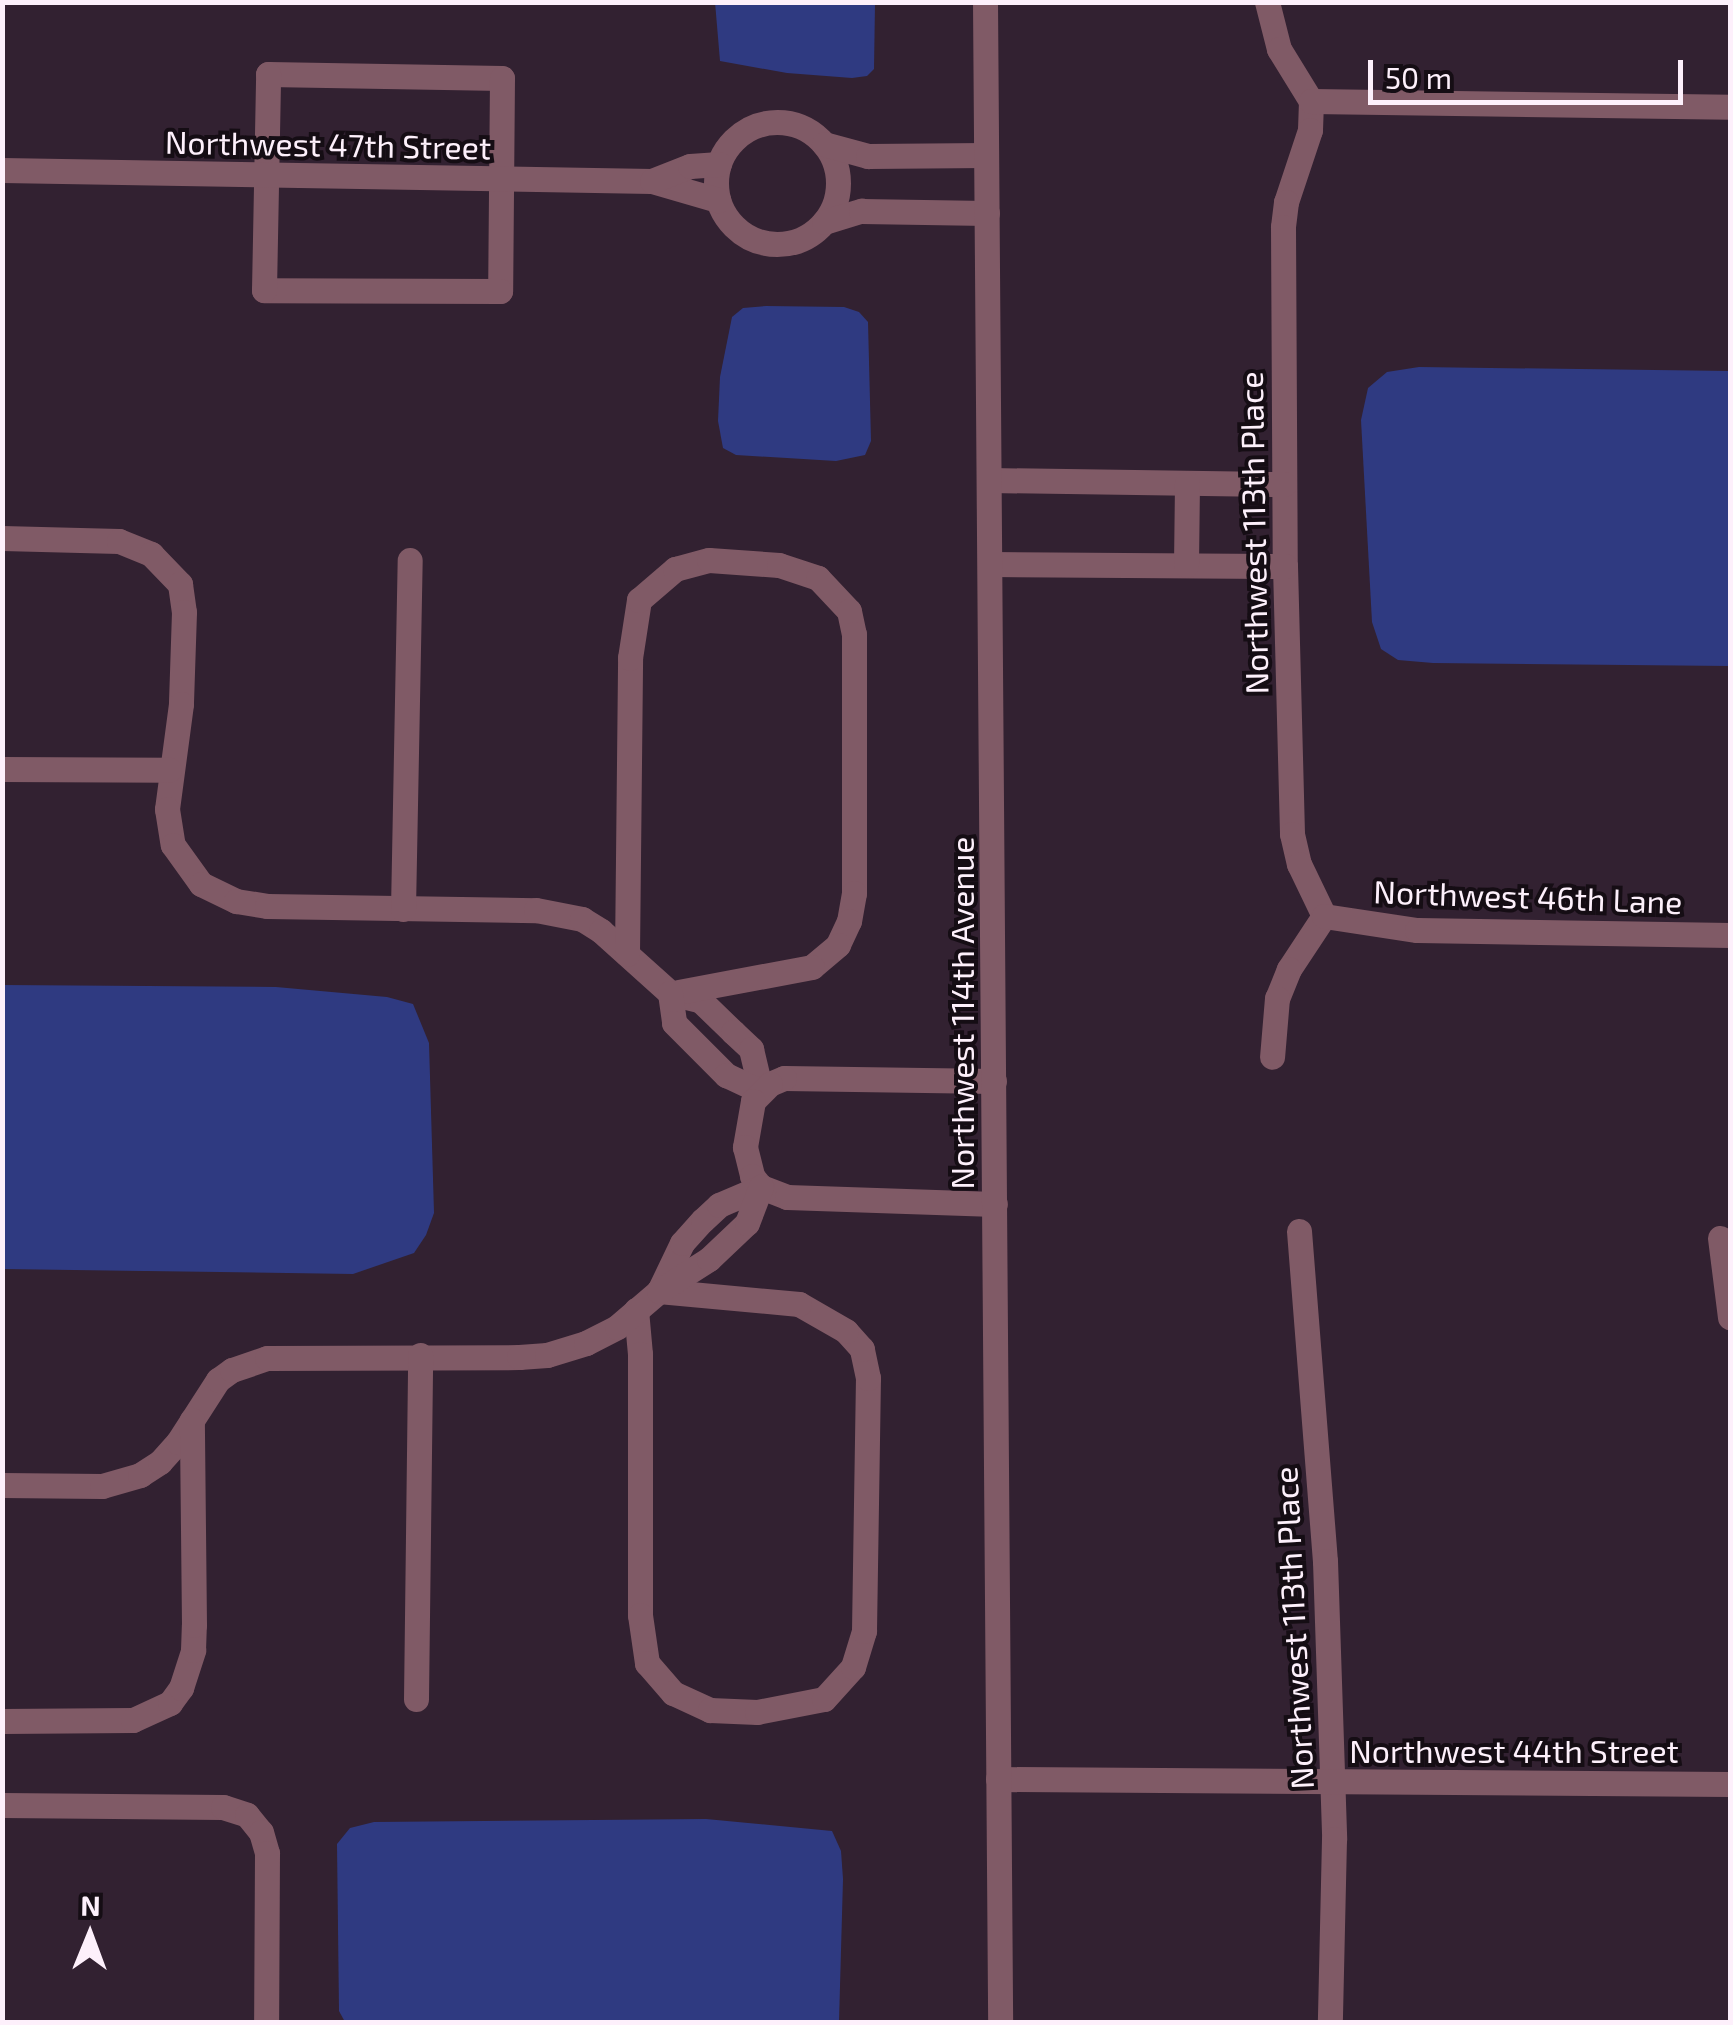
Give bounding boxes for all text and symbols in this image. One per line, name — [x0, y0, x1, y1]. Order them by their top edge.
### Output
scale bar — [1373, 40, 1688, 102]
text: 50 m — [1385, 59, 1452, 95]
street label: Northwest 47th Street — [165, 122, 491, 166]
street label: Northwest 113th Place — [1231, 371, 1275, 695]
street label: Northwest 114th Avenue — [942, 836, 980, 1190]
street label: Northwest 46th Lane — [1373, 871, 1683, 921]
street label: Northwest 113th Place — [1265, 1466, 1321, 1790]
street label: Northwest 44th Street — [1349, 1731, 1679, 1769]
north arrow — [40, 1885, 140, 1985]
text: N — [80, 1888, 101, 1922]

